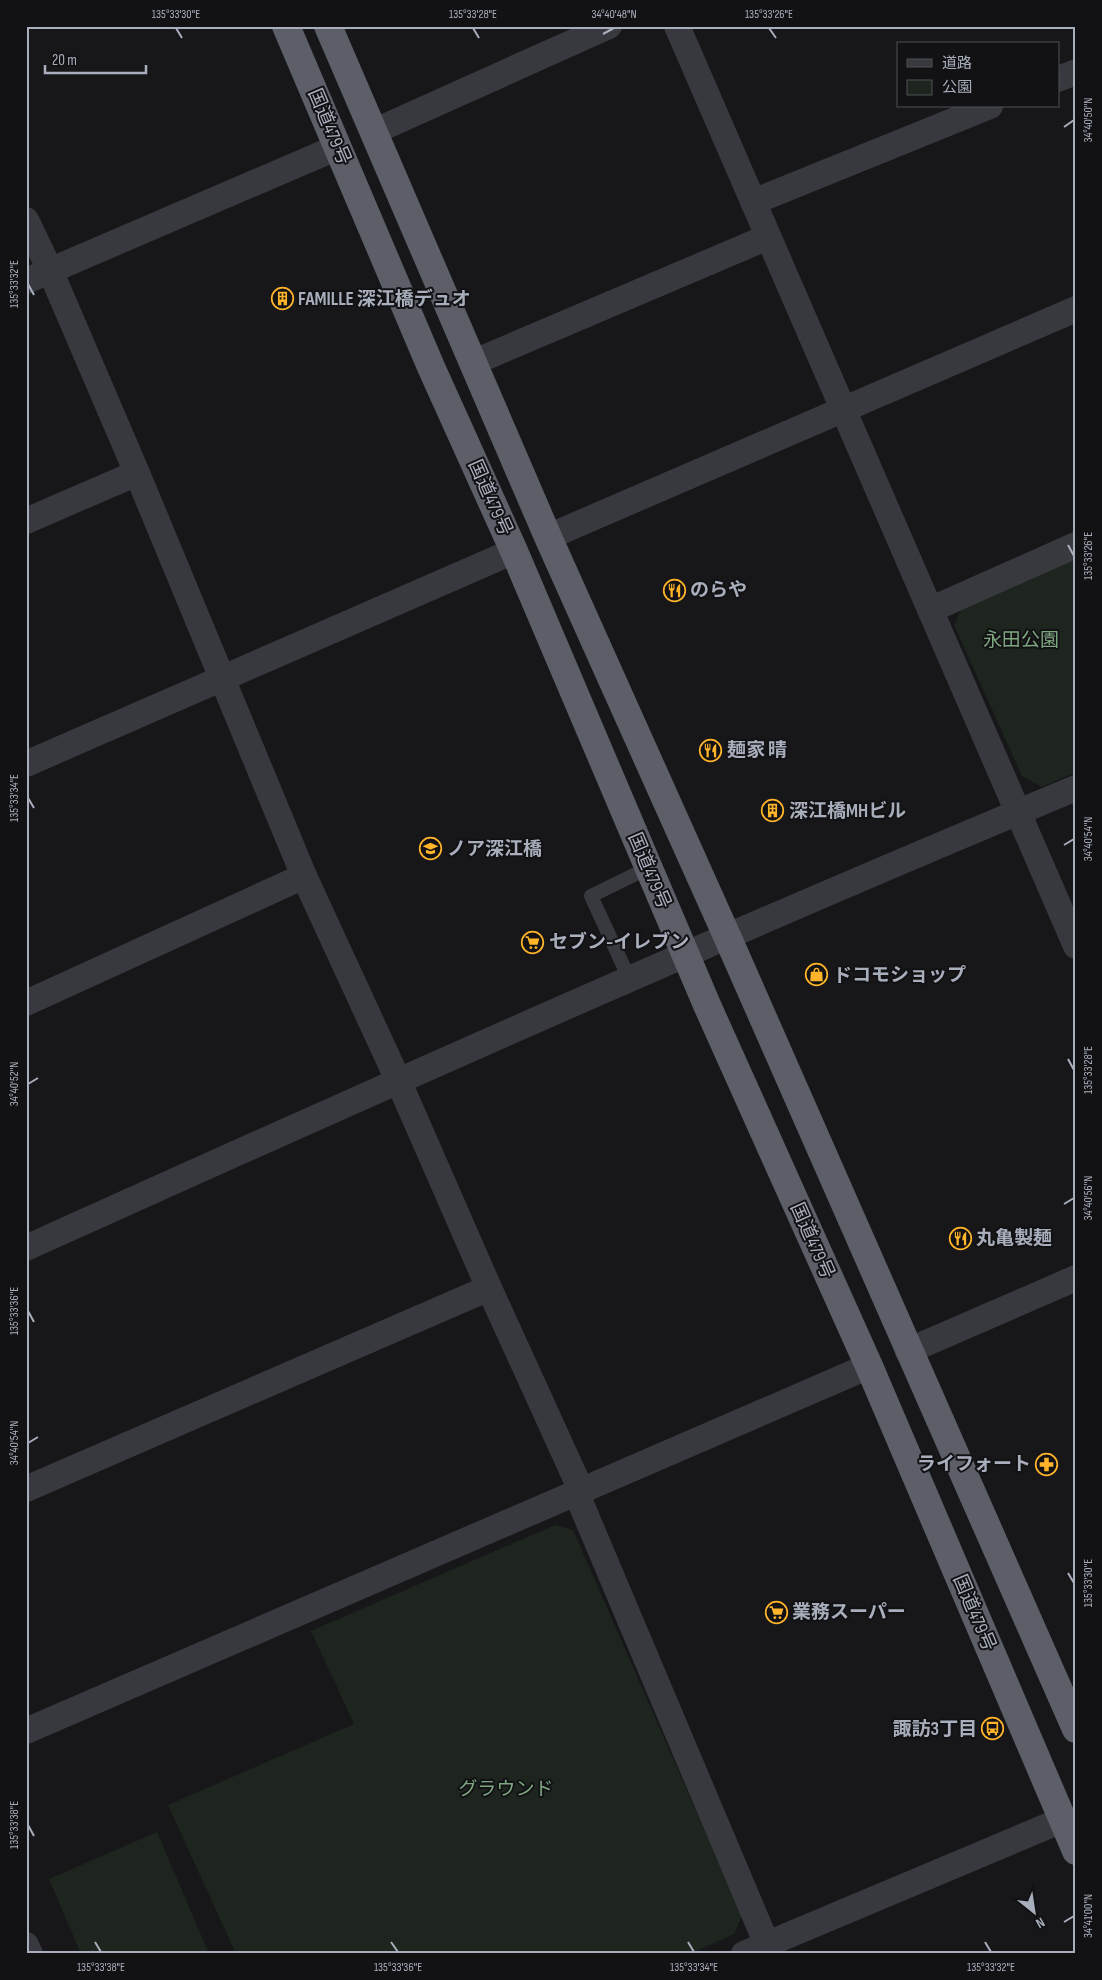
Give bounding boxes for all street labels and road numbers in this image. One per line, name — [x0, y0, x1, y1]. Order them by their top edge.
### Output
street label: 国道479号 — [303, 85, 355, 169]
street label: 国道479号 — [463, 456, 517, 540]
street label: 国道479号 — [623, 829, 675, 913]
street label: 国道479号 — [785, 1199, 839, 1283]
street label: 国道479号 — [948, 1571, 1000, 1655]

